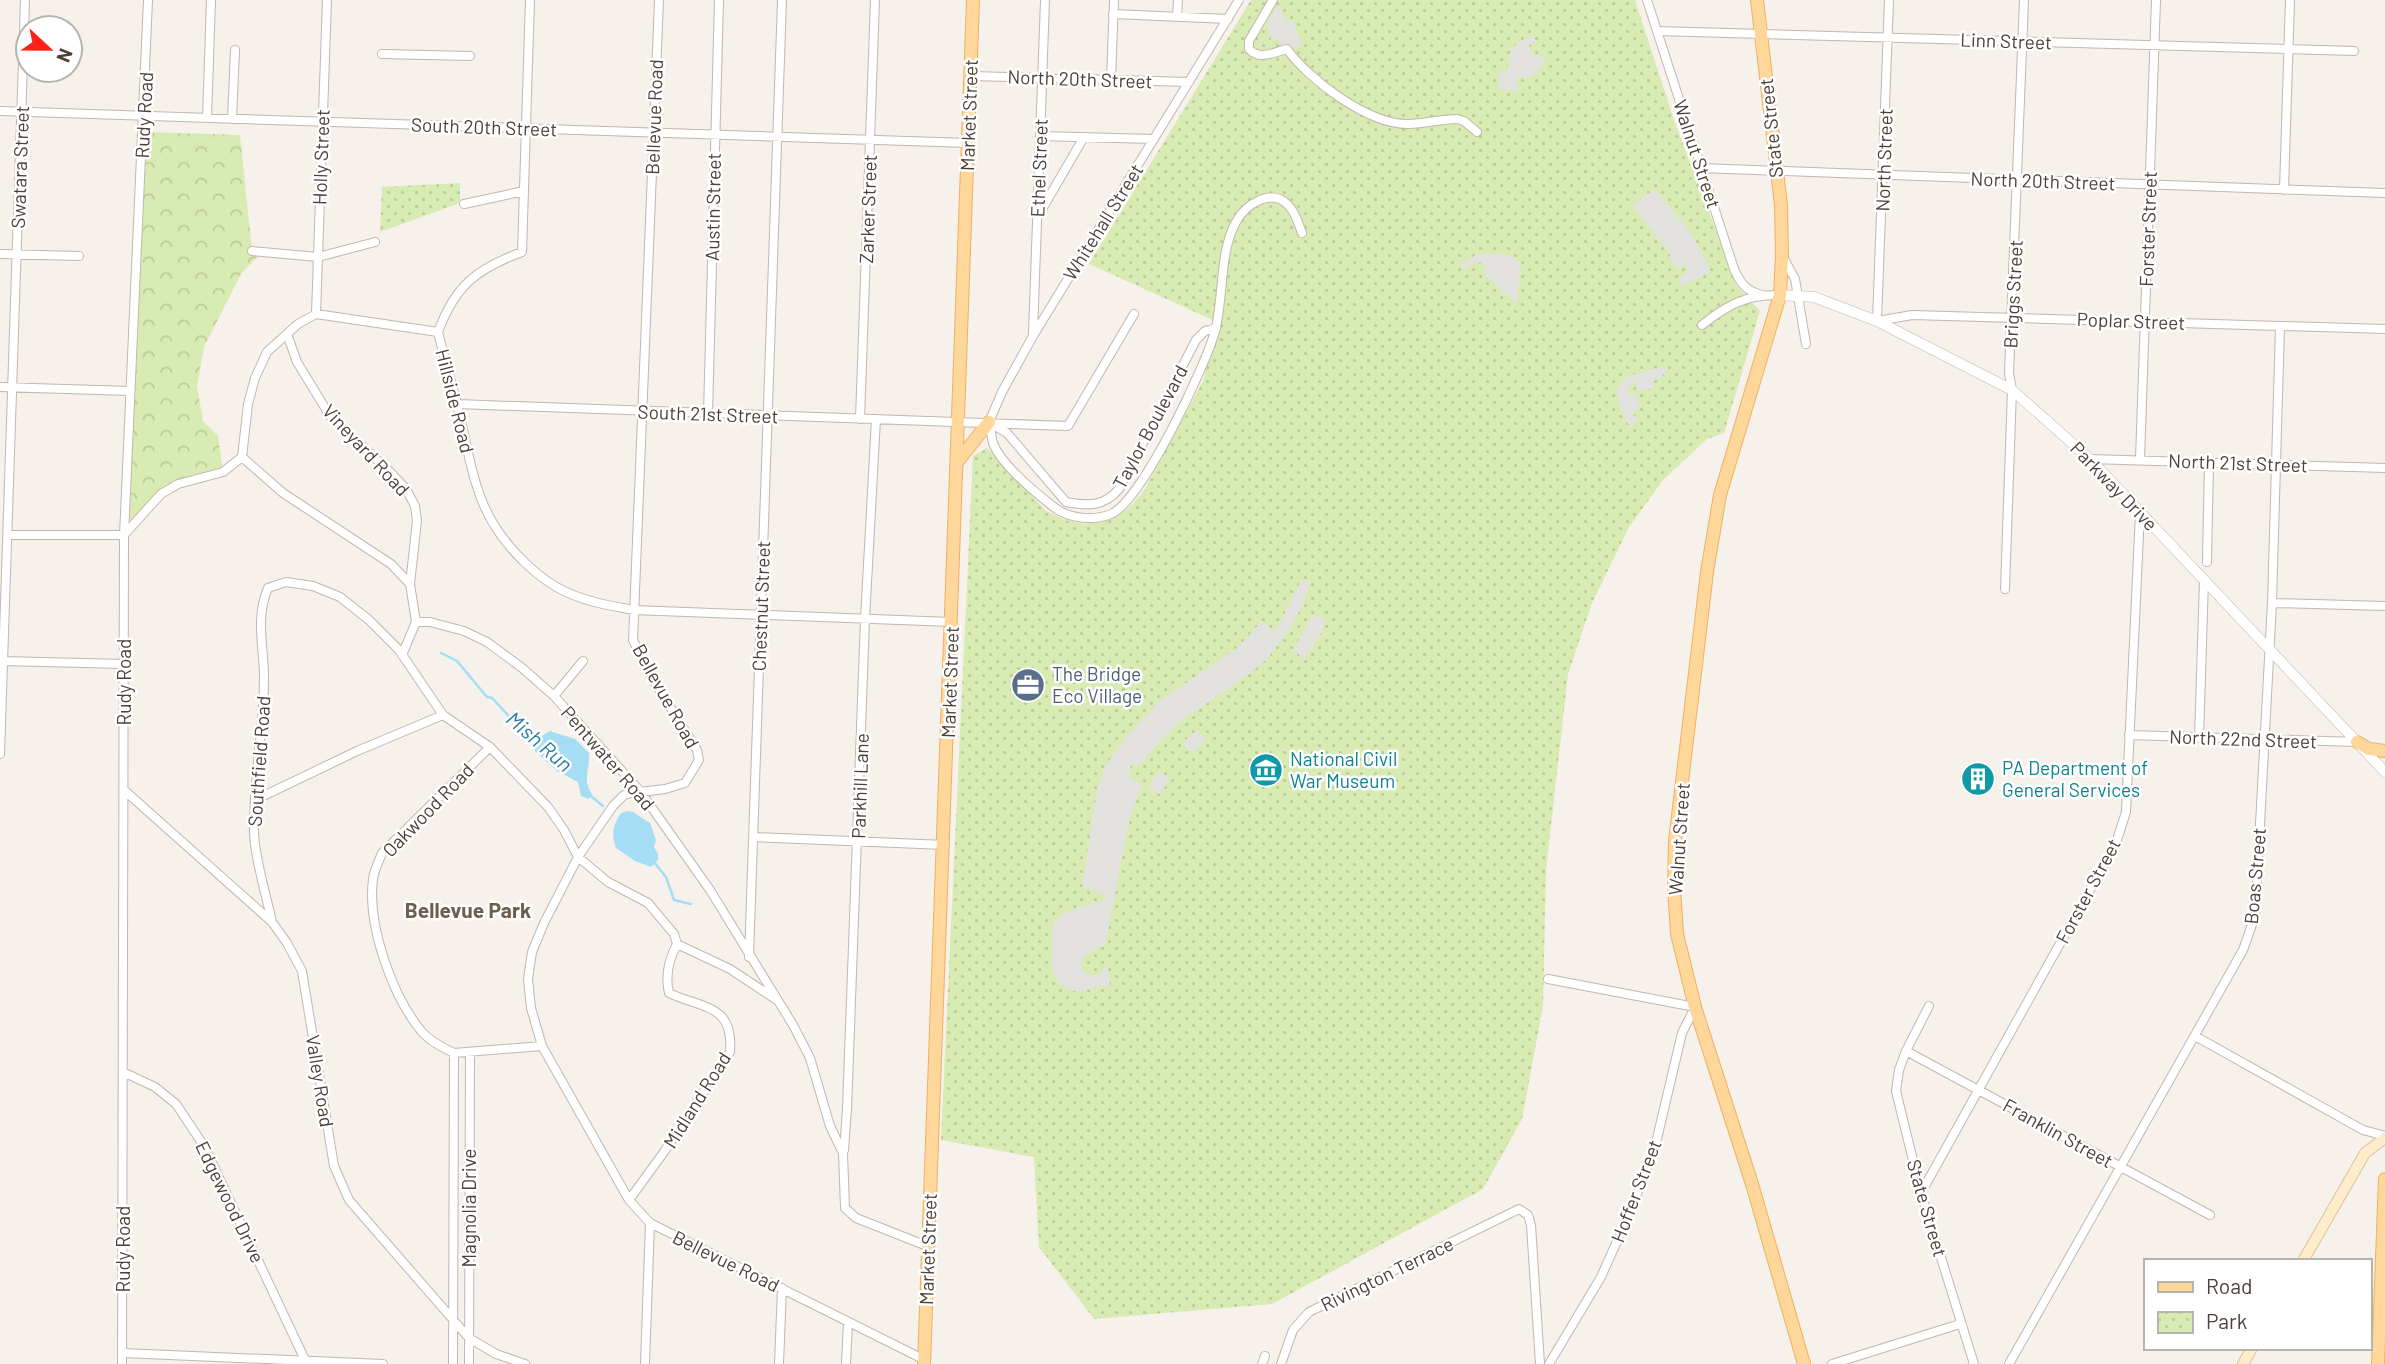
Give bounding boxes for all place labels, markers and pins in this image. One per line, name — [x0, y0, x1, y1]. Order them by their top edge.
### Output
place label: The Bridge Eco Village — [1052, 662, 1142, 707]
office icon: The Bridge Eco Village — [1009, 666, 1047, 704]
place label: National Civil War Museum — [1290, 747, 1397, 792]
museum icon: National Civil War Museum — [1247, 751, 1285, 789]
place label: PA Department of General Services — [2002, 756, 2148, 801]
building icon: PA Department of General Services — [1959, 760, 1997, 798]

